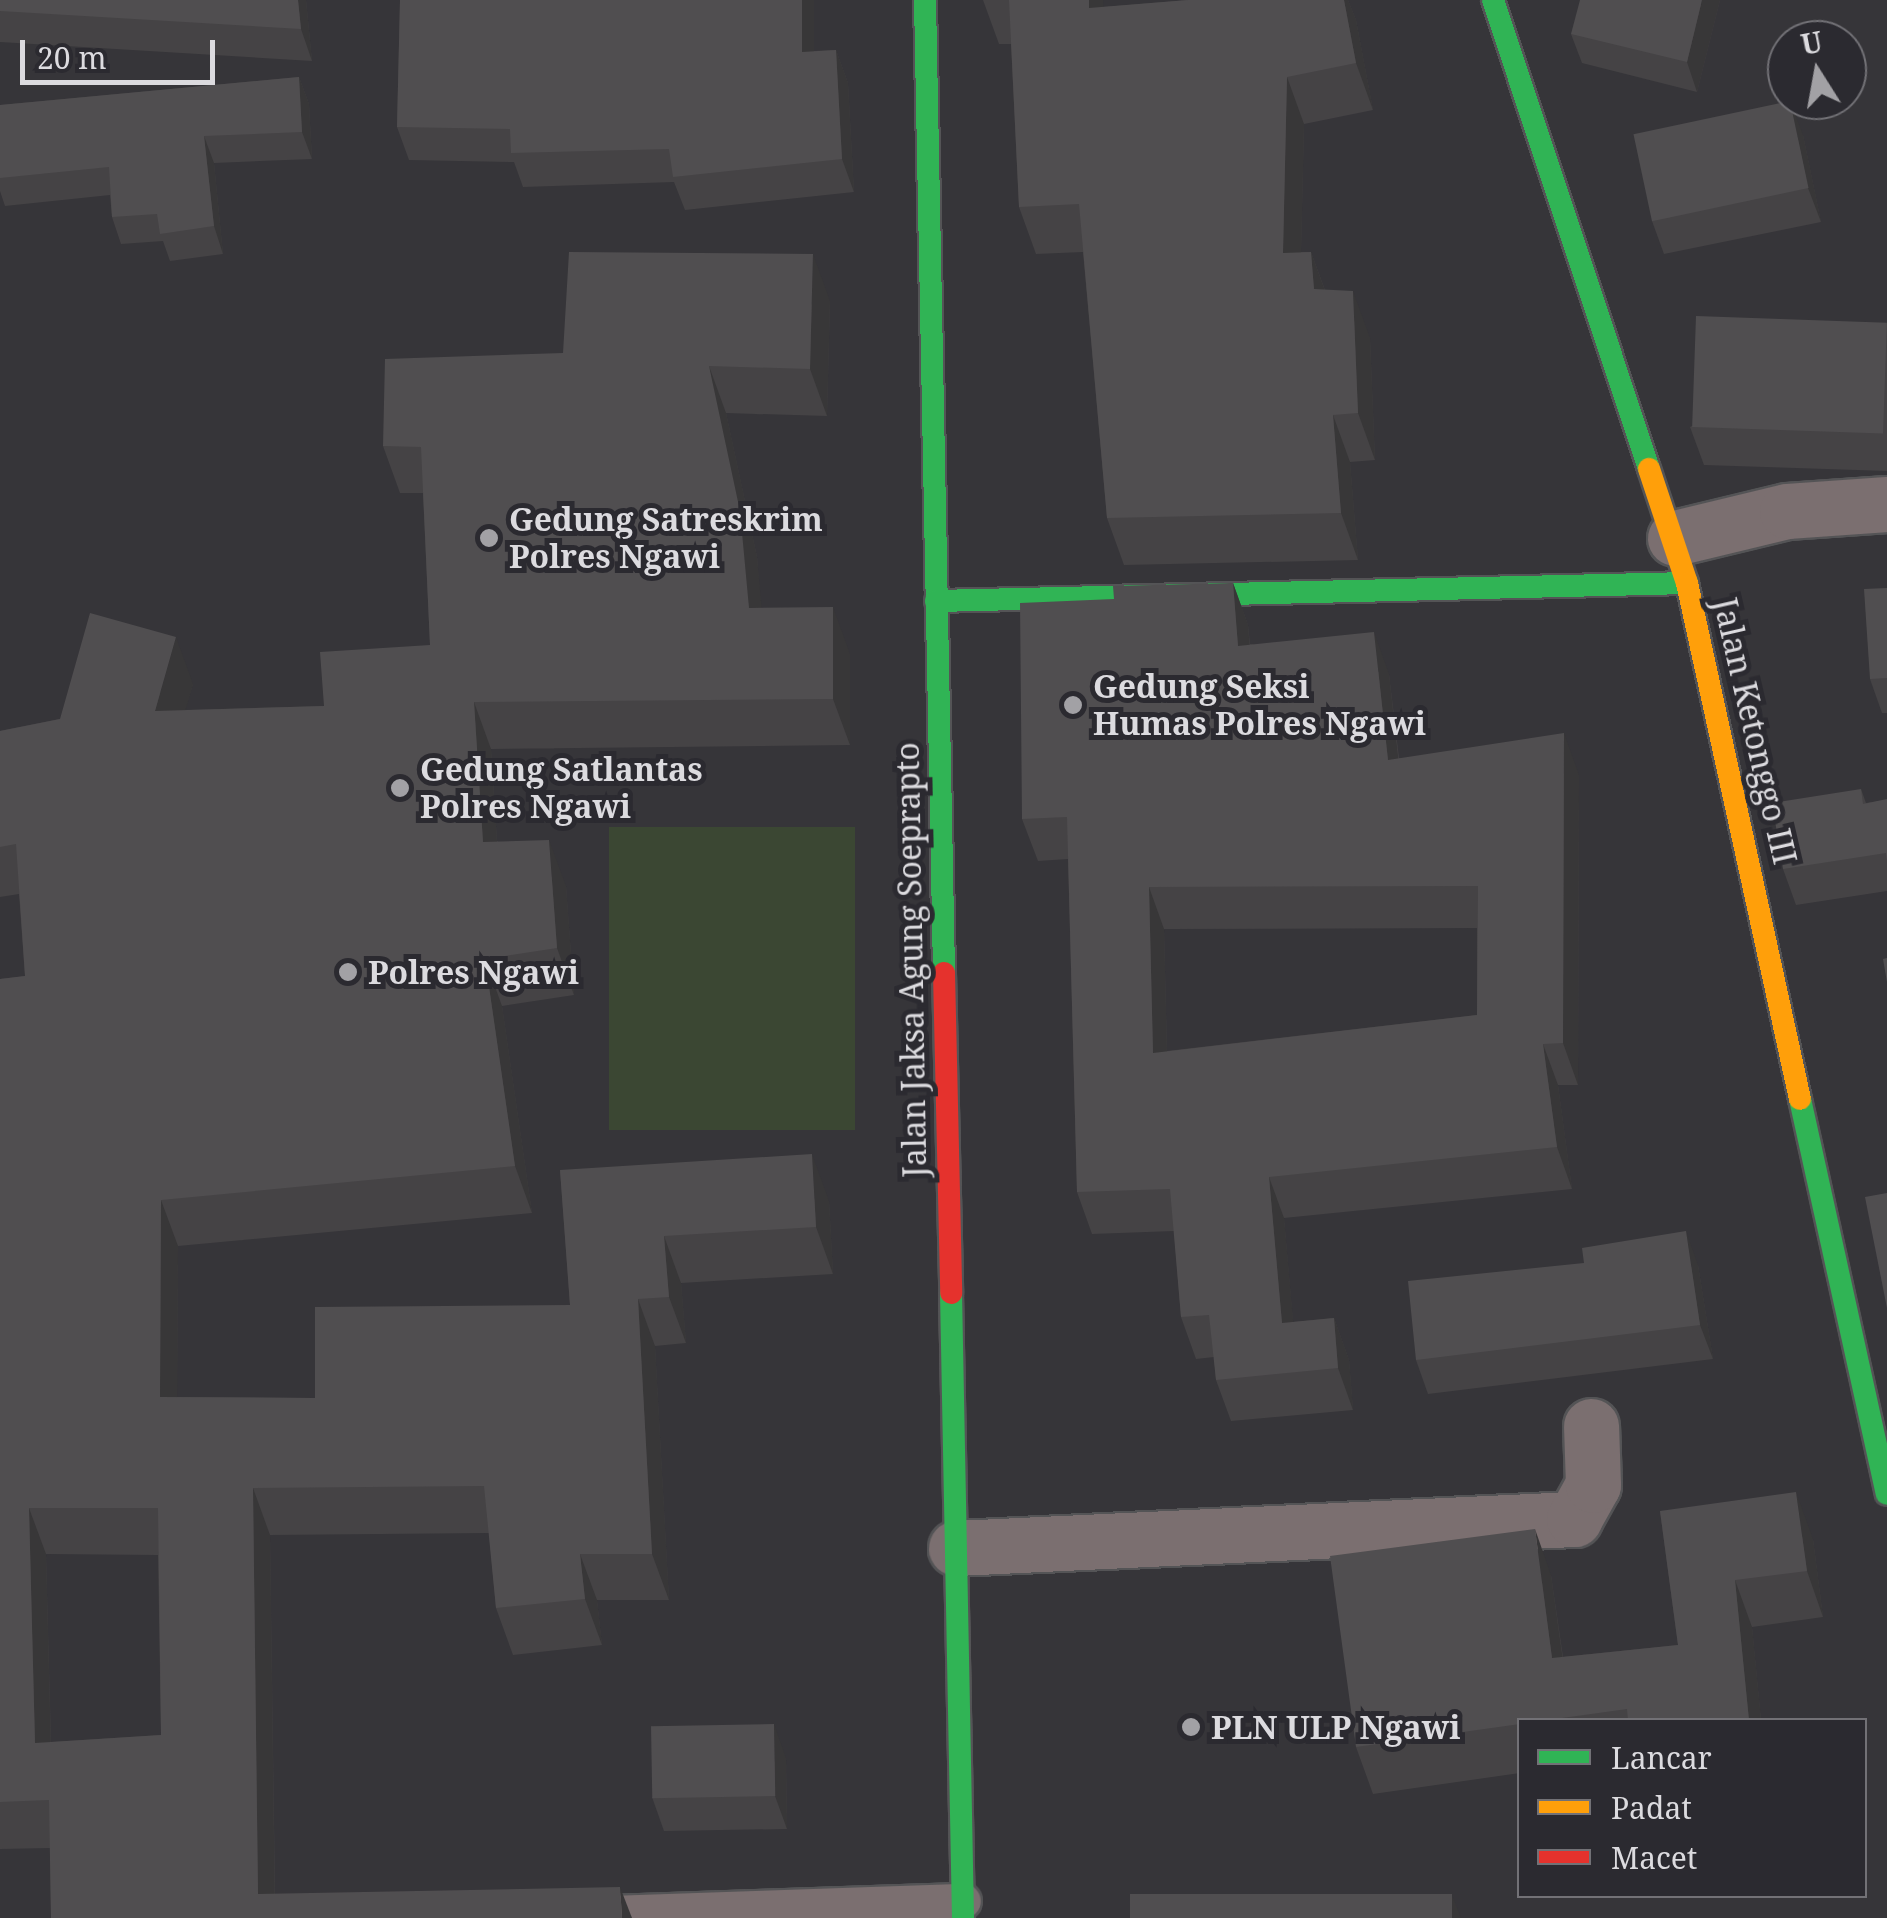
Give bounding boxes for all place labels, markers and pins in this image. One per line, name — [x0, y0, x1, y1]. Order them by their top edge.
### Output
place label: Gedung Satreskrim Polres Ngawi — [509, 501, 823, 576]
marker: Gedung Satreskrim Polres Ngawi — [478, 527, 500, 549]
place label: Gedung Seksi Humas Polres Ngawi — [1093, 668, 1426, 743]
marker: Gedung Seksi Humas Polres Ngawi — [1062, 694, 1084, 716]
place label: Gedung Satlantas Polres Ngawi — [420, 751, 703, 826]
marker: Gedung Satlantas Polres Ngawi — [389, 777, 411, 799]
place label: Polres Ngawi — [368, 953, 579, 991]
marker: Polres Ngawi — [337, 961, 359, 983]
place label: PLN ULP Ngawi — [1211, 1708, 1460, 1746]
marker: PLN ULP Ngawi — [1180, 1716, 1202, 1738]

